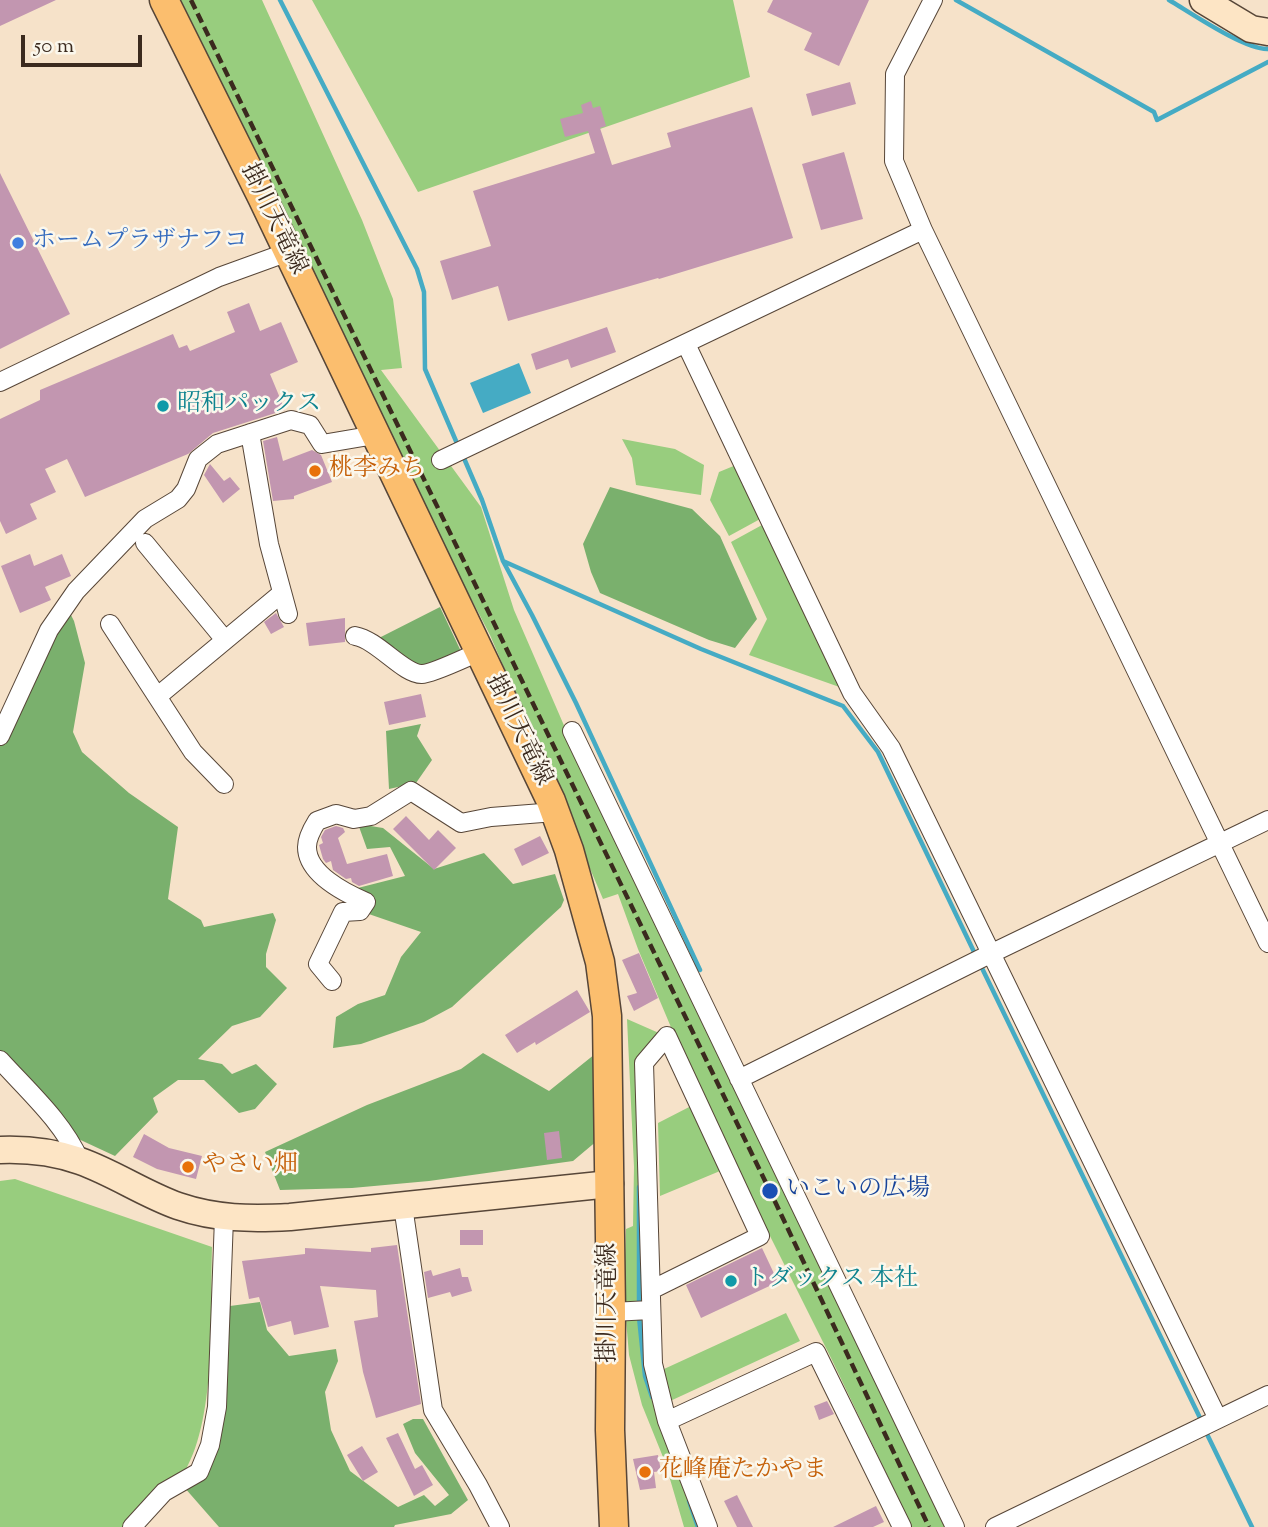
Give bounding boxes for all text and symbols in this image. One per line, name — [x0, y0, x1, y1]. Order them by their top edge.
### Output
scale bar — [24, 21, 145, 65]
text: 50 m — [34, 32, 74, 62]
street label: 掛川天竜線 — [233, 160, 311, 280]
place label: ホームプラザナフコ — [32, 229, 248, 257]
marker: ホームプラザナフコ — [10, 235, 26, 251]
place label: 昭和パックス — [177, 392, 321, 420]
marker: 昭和パックス — [155, 398, 171, 414]
place label: 桃李みち — [329, 457, 425, 485]
marker: 桃李みち — [307, 463, 323, 479]
street label: 掛川天竜線 — [478, 671, 556, 791]
place label: やさい畑 — [202, 1153, 298, 1181]
marker: やさい畑 — [180, 1159, 196, 1175]
place label: いこいの広場 — [786, 1177, 930, 1205]
marker: いこいの広場 — [760, 1181, 780, 1201]
street label: 掛川天竜線 — [596, 1243, 624, 1363]
place label: トダックス 本社 — [745, 1267, 918, 1295]
marker: トダックス 本社 — [723, 1273, 739, 1289]
place label: 花峰庵たかやま — [659, 1458, 827, 1486]
marker: 花峰庵たかやま — [637, 1464, 653, 1480]

